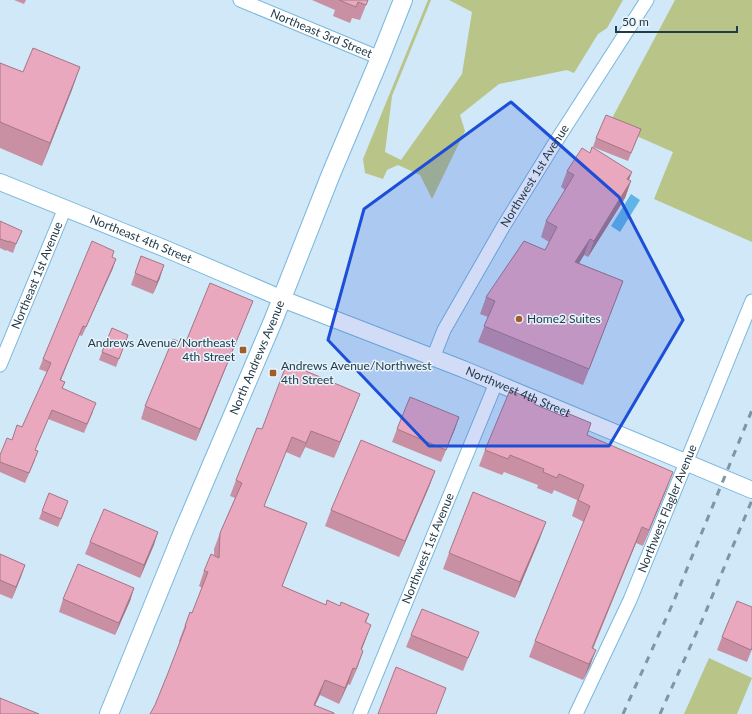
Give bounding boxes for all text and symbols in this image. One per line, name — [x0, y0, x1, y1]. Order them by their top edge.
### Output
street label: Northeast 3rd Street — [268, 5, 375, 61]
scale bar — [616, 8, 737, 34]
text: 50 m — [622, 14, 649, 29]
street label: Northwest 1st Avenue — [497, 121, 572, 230]
street label: Northeast 4th Street — [88, 211, 195, 266]
street label: Northeast 1st Avenue — [8, 219, 66, 331]
street label: North Andrews Avenue — [226, 298, 287, 417]
place label: Home2 Suites — [527, 311, 601, 326]
marker: Home2 Suites — [514, 314, 524, 324]
place label: Andrews Avenue/Northeast 4th Street — [88, 335, 236, 364]
marker: Andrews Avenue/Northeast 4th Street — [238, 345, 248, 355]
place label: Andrews Avenue/Northwest 4th Street — [281, 358, 432, 387]
street label: Northwest 4th Street — [464, 363, 573, 420]
marker: Andrews Avenue/Northwest 4th Street — [268, 368, 278, 378]
street label: Northwest Flagler Avenue — [634, 442, 700, 575]
street label: Northwest 1st Avenue — [398, 491, 457, 606]

